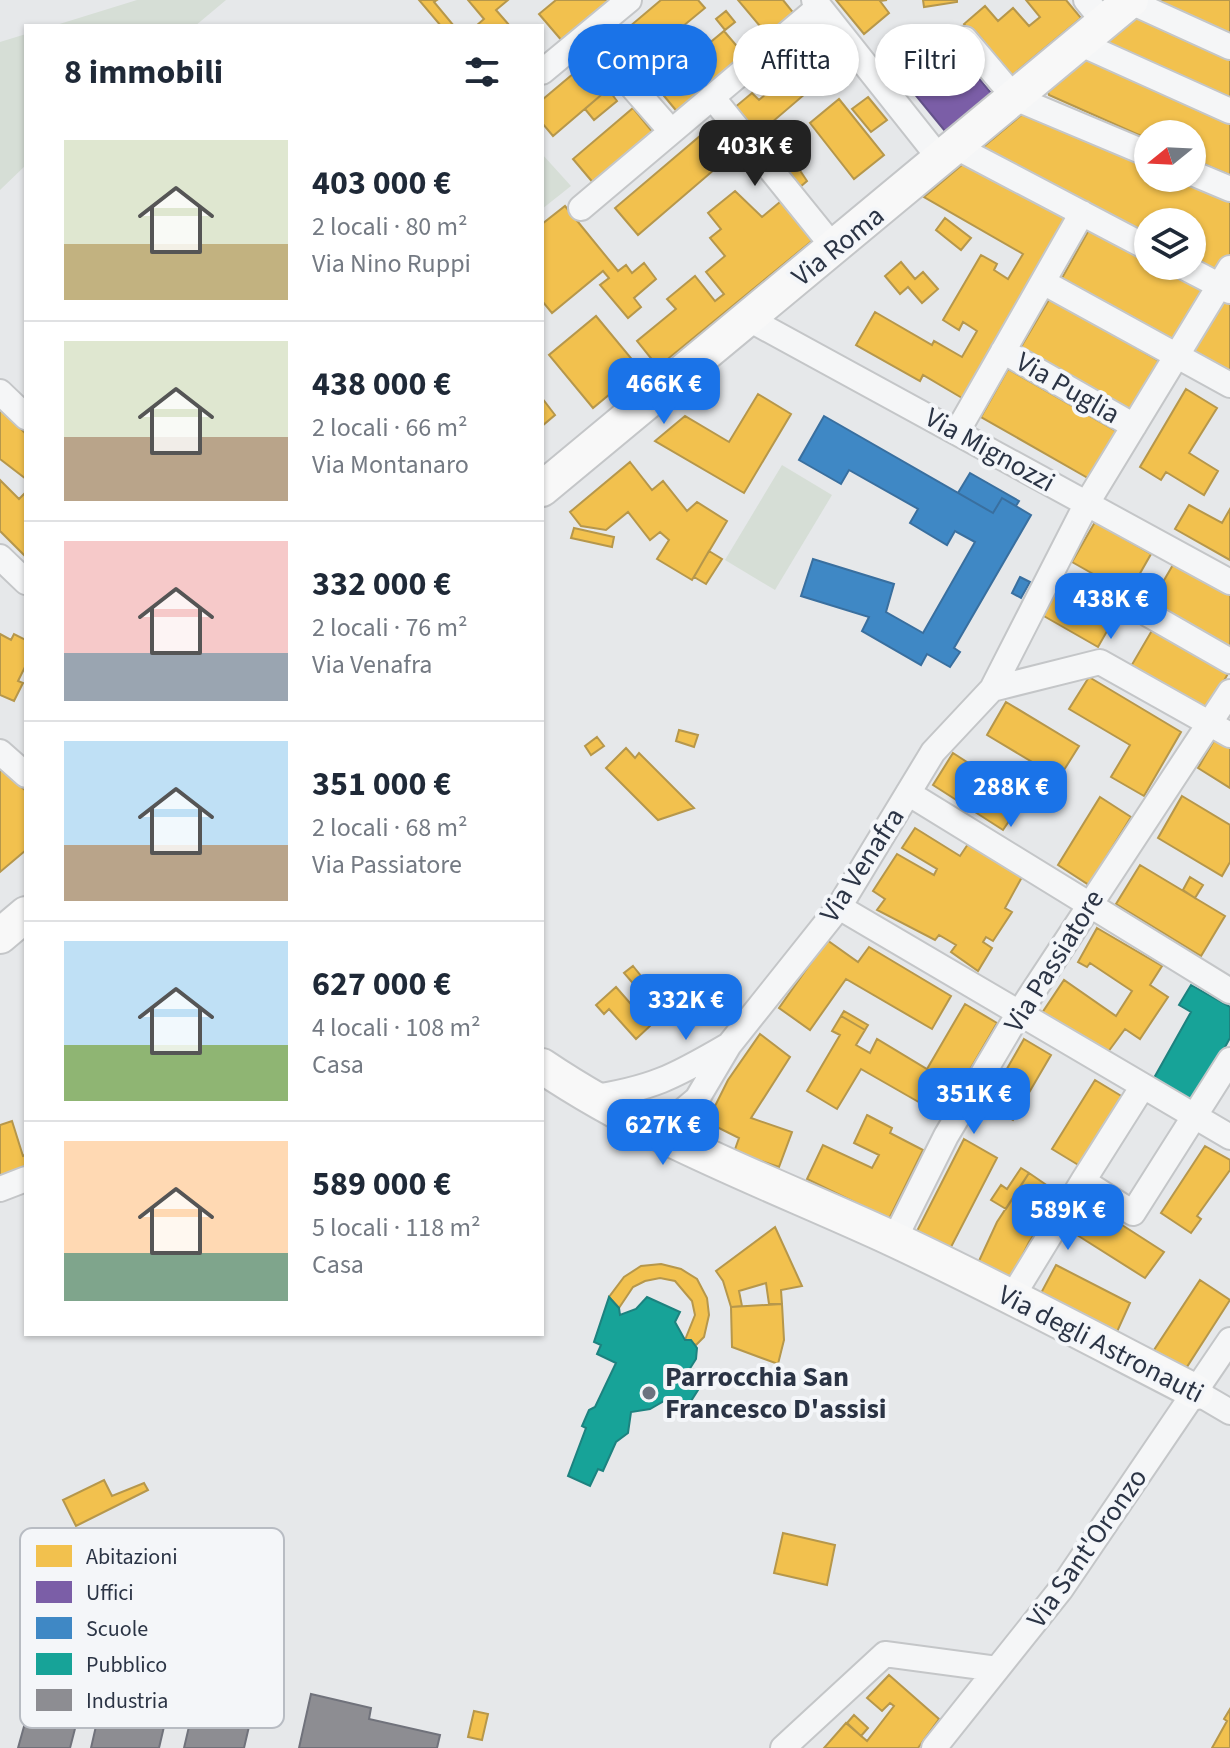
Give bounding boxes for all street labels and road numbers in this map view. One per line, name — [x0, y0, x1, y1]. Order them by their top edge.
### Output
street label: Via Roma — [783, 196, 893, 296]
street label: Via Puglia — [1008, 342, 1128, 434]
street label: Via Mignozzi — [918, 398, 1062, 502]
street label: Via Venafra — [810, 800, 914, 930]
street label: Via Passiatore — [994, 882, 1114, 1040]
street label: Via degli Astronauti — [991, 1275, 1211, 1413]
street label: Via Sant'Oronzo — [1017, 1460, 1157, 1636]

